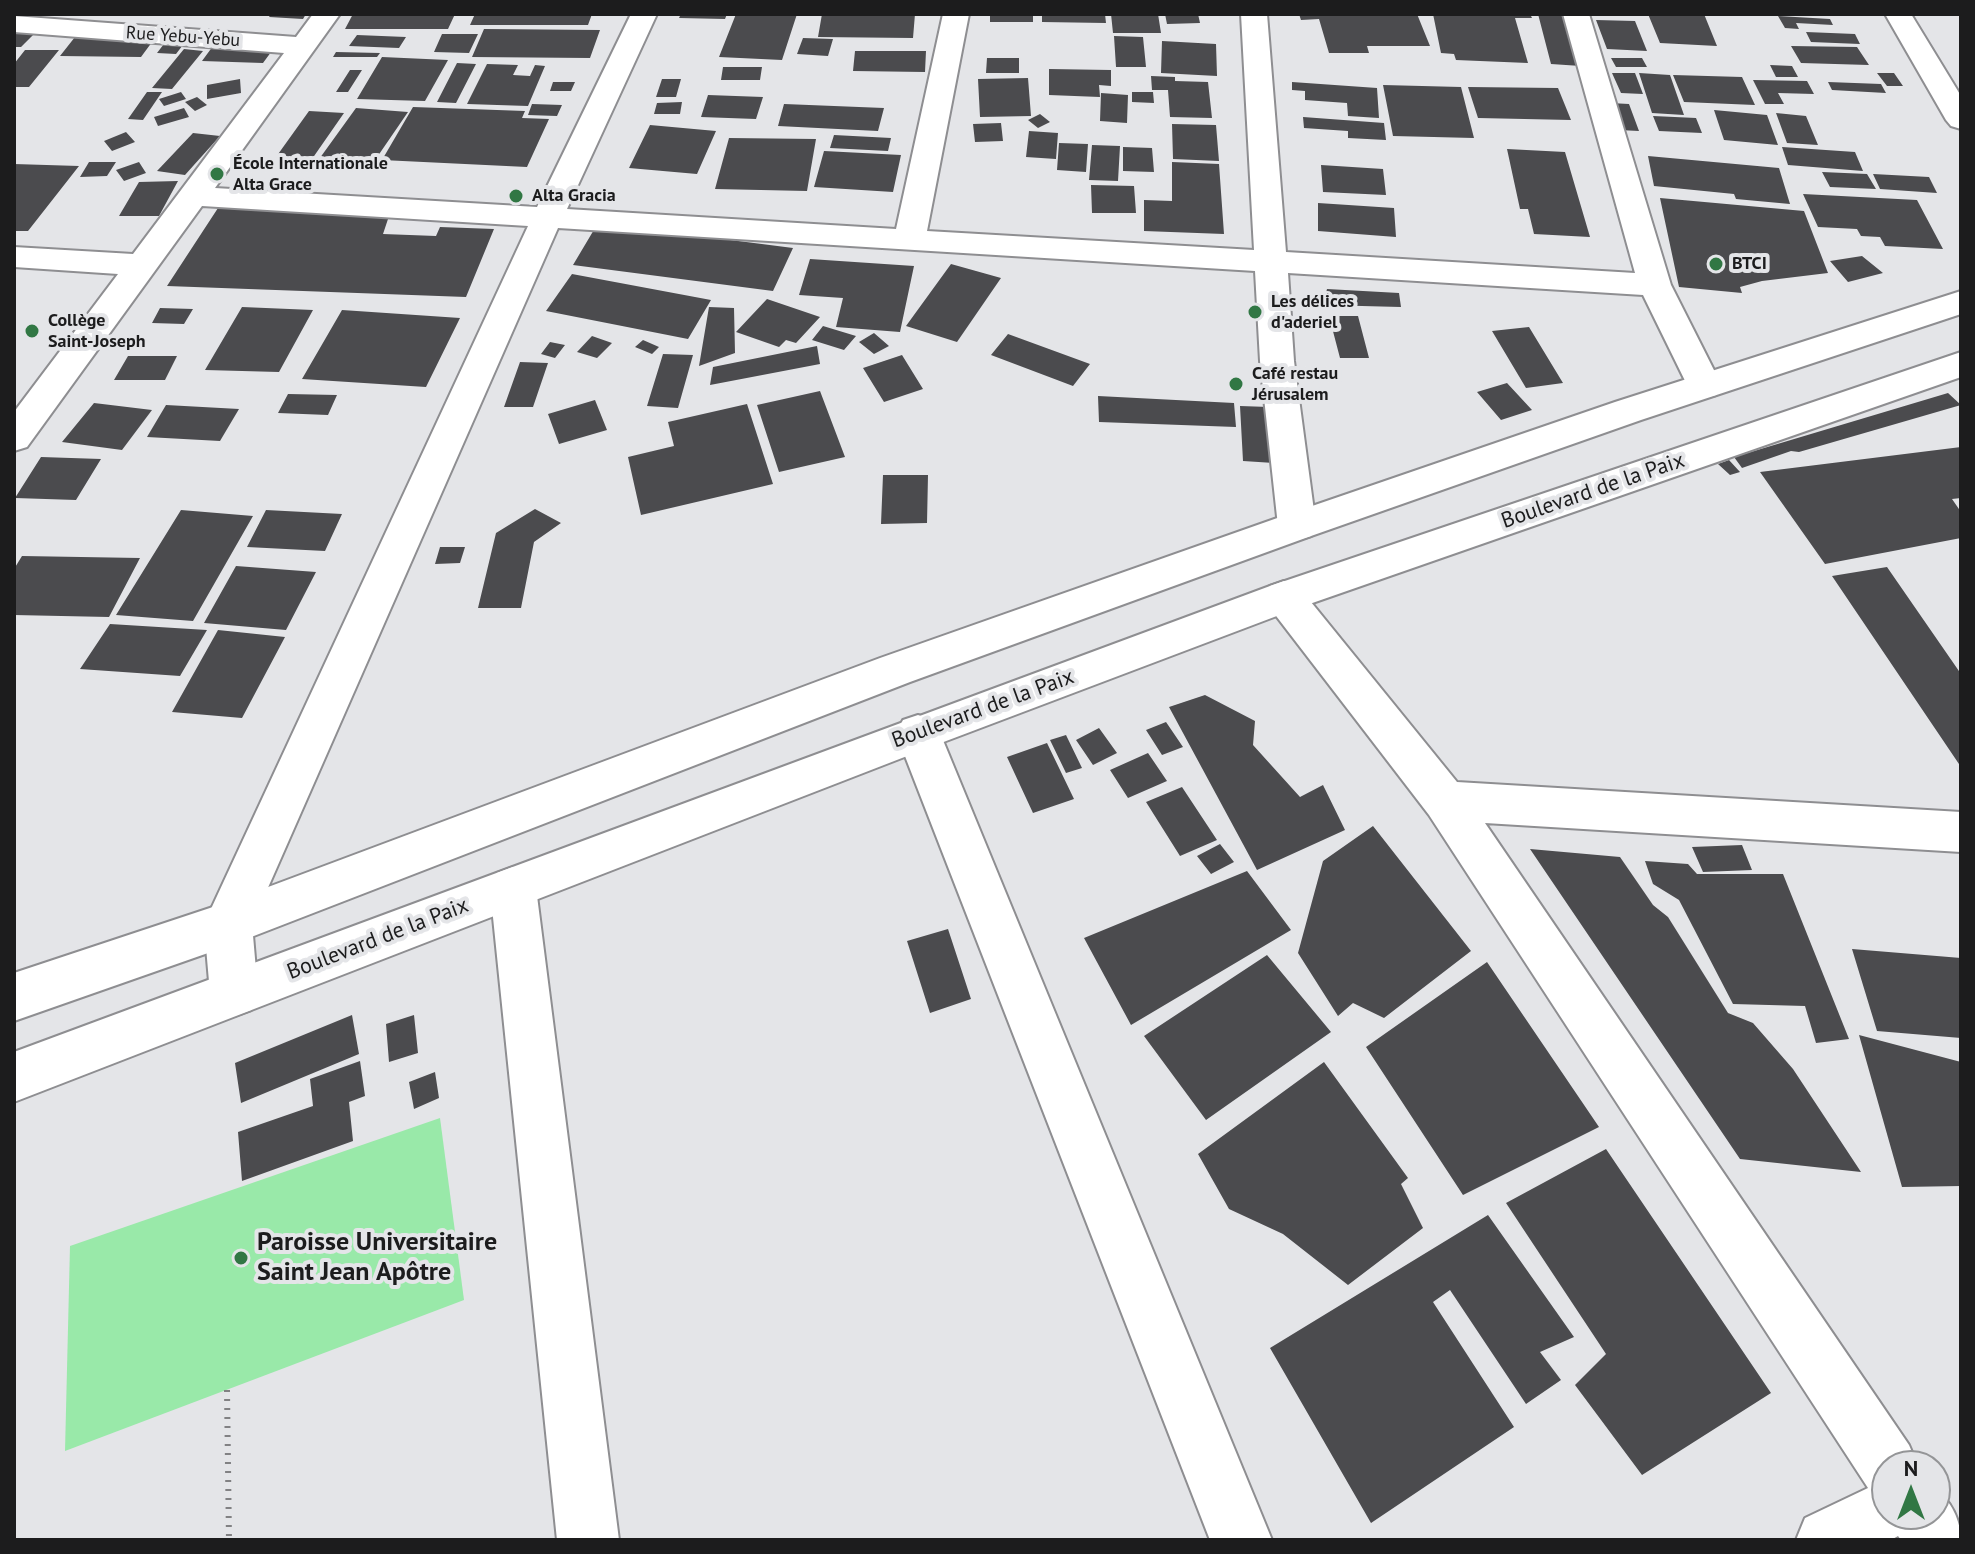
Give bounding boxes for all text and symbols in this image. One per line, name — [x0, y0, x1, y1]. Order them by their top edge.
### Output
street label: Rue Yebu-Yebu — [125, 22, 241, 52]
place label: École Internationale Alta Grace — [233, 153, 388, 196]
marker: École Internationale Alta Grace — [208, 165, 226, 183]
place label: Alta Gracia — [532, 185, 616, 207]
marker: Alta Gracia — [507, 187, 525, 205]
place label: BTCI — [1732, 253, 1767, 275]
marker: BTCI — [1707, 255, 1725, 273]
place label: Les délices d'aderiel — [1271, 291, 1354, 334]
marker: Les délices d'aderiel — [1246, 303, 1264, 321]
place label: Collège Saint-Joseph — [48, 310, 146, 352]
marker: Collège Saint-Joseph — [23, 322, 41, 340]
place label: Café restau Jérusalem — [1252, 363, 1338, 406]
marker: Café restau Jérusalem — [1227, 375, 1245, 393]
street label: Boulevard de la Paix — [1498, 447, 1688, 535]
street label: Boulevard de la Paix — [888, 664, 1078, 754]
street label: Boulevard de la Paix — [284, 892, 472, 986]
place label: Paroisse Universitaire Saint Jean Apôtre — [257, 1227, 497, 1288]
marker: Paroisse Universitaire Saint Jean Apôtre — [232, 1249, 250, 1267]
north arrow — [1871, 1450, 1951, 1530]
text: N — [1904, 1454, 1918, 1482]

